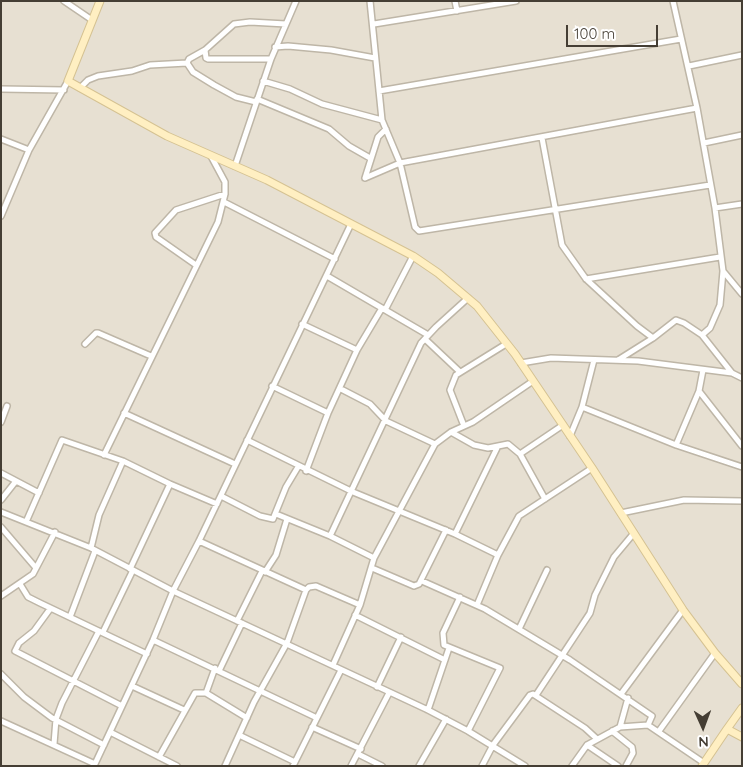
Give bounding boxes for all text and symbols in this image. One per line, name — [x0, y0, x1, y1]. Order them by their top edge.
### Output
scale bar — [568, 15, 660, 47]
text: 100 m — [574, 24, 615, 43]
north arrow — [678, 702, 728, 752]
text: N — [698, 733, 709, 751]

